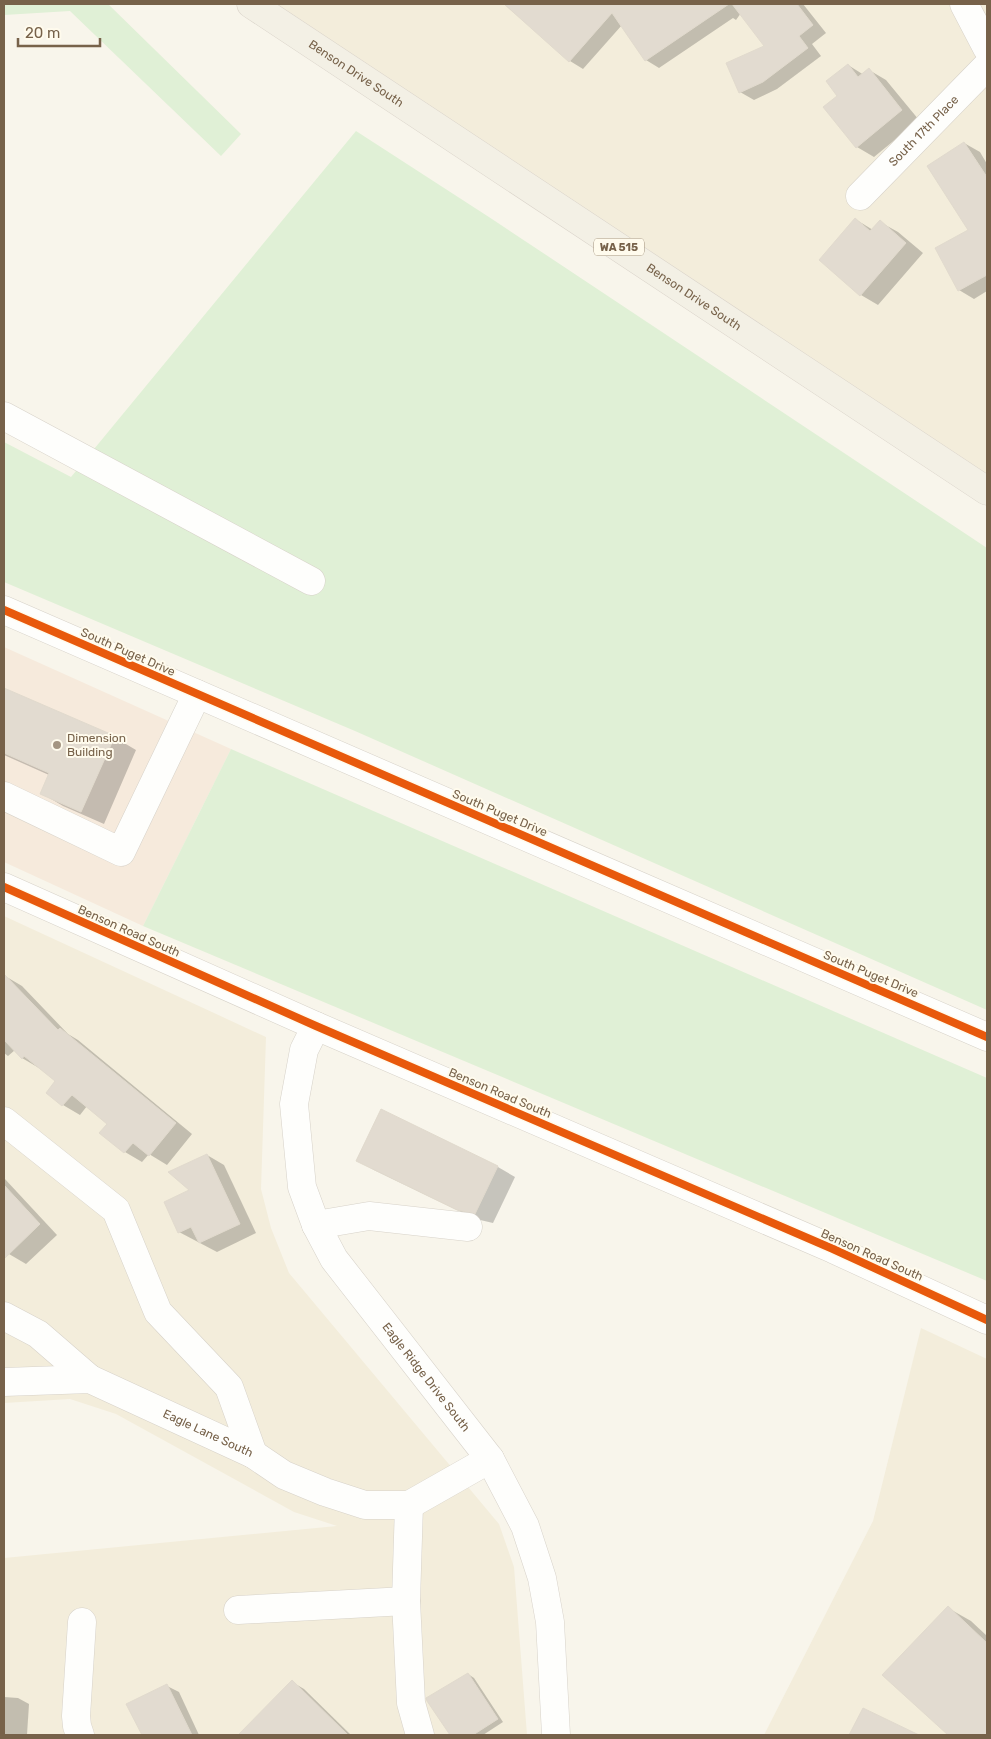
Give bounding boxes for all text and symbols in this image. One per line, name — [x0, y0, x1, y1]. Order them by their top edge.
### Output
scale bar — [18, 15, 100, 47]
text: 20 m — [25, 24, 60, 42]
street label: Benson Drive South — [306, 37, 406, 110]
street label: South 17th Place — [886, 92, 961, 169]
road number: WA 515 — [594, 238, 644, 256]
street label: Benson Drive South — [644, 261, 744, 333]
street label: South Puget Drive — [79, 625, 178, 679]
place label: Dimension Building — [67, 731, 126, 759]
marker: Dimension Building — [51, 739, 63, 751]
street label: South Puget Drive — [450, 787, 550, 839]
street label: Benson Road South — [76, 902, 182, 960]
street label: South Puget Drive — [821, 948, 921, 1000]
street label: Benson Road South — [447, 1065, 553, 1121]
street label: Benson Road South — [819, 1226, 925, 1284]
street label: Eagle Ridge Drive South — [379, 1320, 473, 1434]
street label: Eagle Lane South — [161, 1407, 255, 1460]

